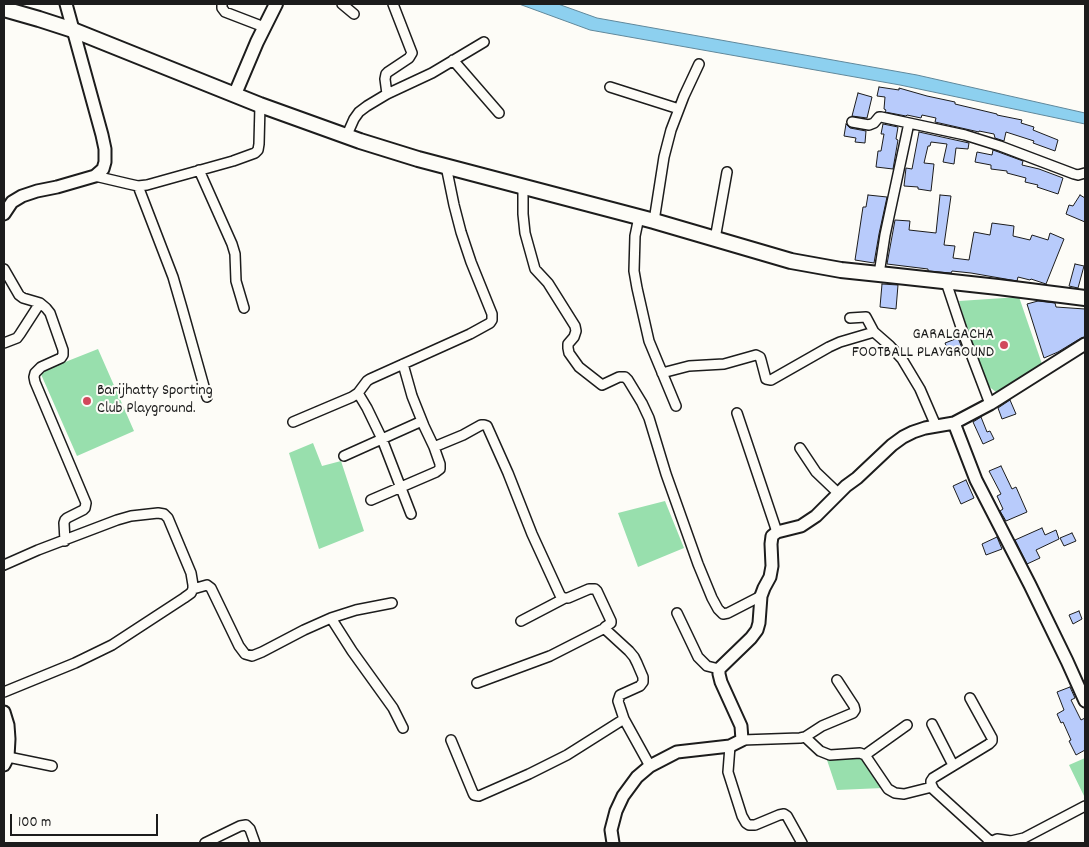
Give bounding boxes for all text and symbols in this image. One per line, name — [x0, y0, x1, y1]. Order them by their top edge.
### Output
place label: GARALGACHA FOOTBALL PLAYGROUND — [852, 326, 994, 364]
marker: GARALGACHA FOOTBALL PLAYGROUND — [998, 339, 1010, 351]
place label: Barijhatty Sporting Club Playground. — [97, 382, 213, 420]
marker: Barijhatty Sporting Club Playground. — [81, 395, 93, 407]
scale bar — [12, 804, 160, 836]
text: 100 m — [18, 812, 51, 834]

